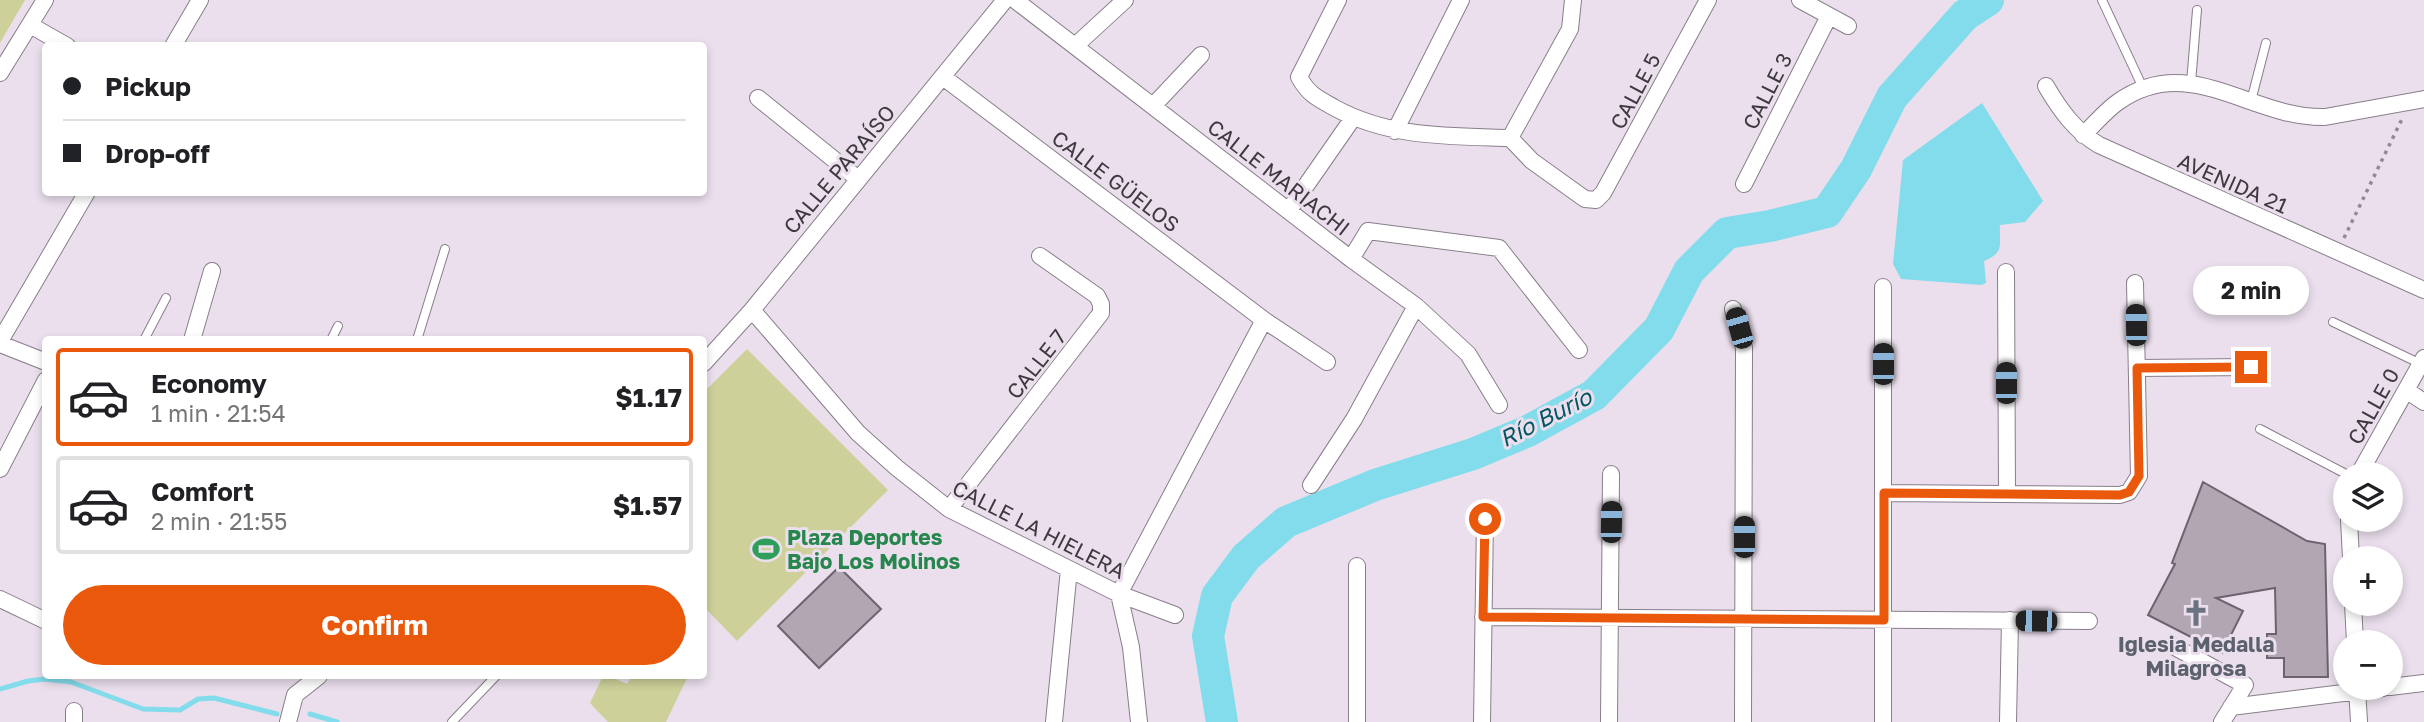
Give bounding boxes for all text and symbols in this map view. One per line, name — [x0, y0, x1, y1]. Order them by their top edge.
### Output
street label: CALLE 3 — [1737, 48, 1797, 134]
street label: CALLE 5 — [1604, 49, 1666, 133]
text: Pickup — [105, 71, 191, 102]
street label: CALLE PARAÍSO — [778, 99, 900, 239]
street label: CALLE MARIACHI — [1203, 113, 1355, 241]
street label: CALLE GÜELOS — [1047, 125, 1185, 237]
text: Drop-off — [105, 138, 210, 169]
street label: AVENIDA 21 — [2174, 147, 2292, 219]
callout: 2 min — [2193, 266, 2309, 314]
text: 2 min — [2221, 276, 2281, 304]
car — [2126, 304, 2147, 346]
car — [1724, 305, 1755, 351]
street label: CALLE 7 — [1001, 324, 1071, 404]
car — [1873, 343, 1894, 385]
route end — [2235, 351, 2267, 383]
car — [1996, 362, 2017, 404]
street label: CALLE 0 — [2342, 363, 2404, 449]
icon: car — [67, 366, 130, 429]
text: Economy — [151, 368, 267, 399]
water label: Río Burío — [1494, 381, 1597, 452]
text: $1.17 — [615, 382, 682, 413]
text: 1 min · 21:54 — [151, 399, 286, 427]
map controls — [2333, 462, 2403, 700]
button: layers — [2333, 462, 2403, 532]
icon: car — [67, 474, 130, 537]
street label: CALLE LA HIELERA — [948, 474, 1130, 584]
text: Comfort — [151, 476, 254, 507]
text: $1.57 — [613, 490, 682, 521]
car — [1601, 501, 1622, 543]
route start — [1469, 503, 1501, 535]
text: 2 min · 21:55 — [151, 507, 287, 535]
car — [1734, 516, 1755, 558]
place label: Plaza Deportes Bajo Los Molinos — [787, 524, 961, 574]
sports icon: Plaza Deportes Bajo Los Molinos — [751, 534, 781, 564]
button: + — [2333, 546, 2403, 616]
button: Confirm — [63, 585, 686, 665]
church icon: Iglesia Medalla Milagrosa — [2181, 598, 2211, 628]
car — [2015, 610, 2058, 632]
button: − — [2333, 630, 2403, 700]
place label: Iglesia Medalla Milagrosa — [2118, 631, 2274, 681]

